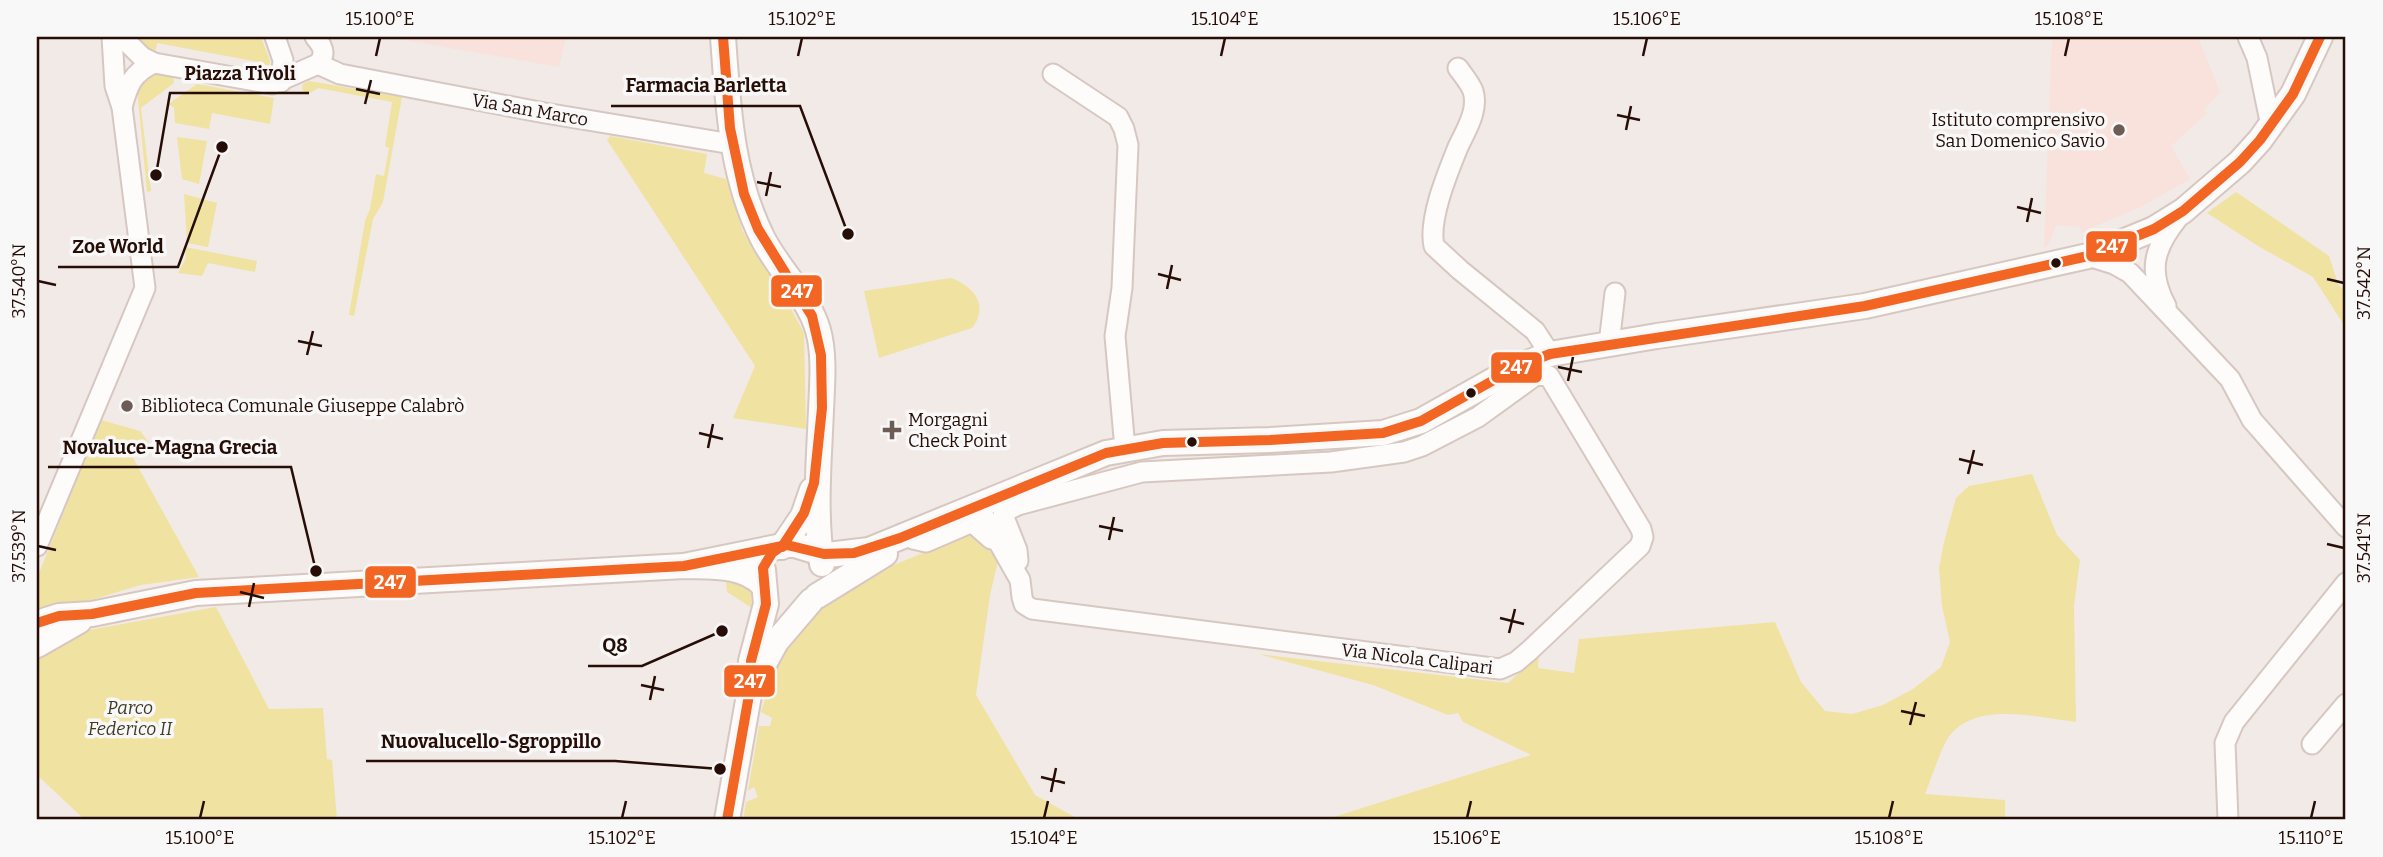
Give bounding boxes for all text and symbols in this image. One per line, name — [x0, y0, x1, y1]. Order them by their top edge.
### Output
text: 15.100°E — [345, 8, 415, 30]
text: 15.102°E — [768, 8, 836, 30]
text: 15.104°E — [1191, 8, 1259, 30]
text: 15.106°E — [1613, 8, 1681, 30]
text: 15.108°E — [2035, 8, 2103, 30]
callout: Piazza Tivoli — [170, 53, 309, 93]
text: Piazza Tivoli — [184, 62, 296, 85]
callout: Farmacia Barletta — [611, 66, 800, 106]
text: Farmacia Barletta — [625, 74, 787, 97]
street label: Via San Marco — [470, 89, 590, 131]
place label: Istituto comprensivo San Domenico Savio — [1932, 109, 2105, 152]
marker: Istituto comprensivo San Domenico Savio — [2111, 122, 2127, 138]
callout: Zoe World — [58, 227, 178, 267]
line badge: 247 — [2085, 230, 2138, 263]
text: Zoe World — [72, 235, 164, 258]
text: 247 — [2096, 235, 2128, 258]
text: 37.540°N — [8, 243, 30, 319]
text: 37.542°N — [2353, 246, 2375, 320]
unlabelled marker — [2049, 256, 2063, 270]
line badge: 247 — [770, 274, 823, 308]
text: 247 — [781, 280, 813, 303]
line badge: 247 — [1490, 351, 1543, 384]
text: 247 — [1500, 356, 1532, 379]
unlabelled marker — [1464, 386, 1478, 400]
place label: Biblioteca Comunale Giuseppe Calabrò — [141, 395, 464, 417]
marker: Biblioteca Comunale Giuseppe Calabrò — [119, 398, 135, 414]
place label: Morgagni Check Point — [908, 409, 1007, 452]
marker: Morgagni Check Point — [882, 420, 902, 440]
callout: Novaluce-Magna Grecia — [48, 427, 291, 467]
unlabelled marker — [1185, 435, 1199, 449]
text: Novaluce-Magna Grecia — [62, 436, 278, 459]
text: 37.539°N — [8, 509, 30, 583]
text: 37.541°N — [2353, 513, 2375, 583]
line badge: 247 — [364, 565, 417, 599]
text: 247 — [374, 571, 406, 594]
callout: Q8 — [588, 626, 642, 666]
text: Q8 — [602, 634, 628, 657]
street label: Via Nicola Calipari — [1340, 639, 1494, 679]
line badge: 247 — [723, 664, 776, 698]
text: 247 — [734, 670, 766, 693]
park label: Parco Federico II — [88, 697, 173, 740]
callout: Nuovalucello-Sgroppillo — [366, 721, 615, 761]
text: Nuovalucello-Sgroppillo — [381, 730, 601, 753]
text: 15.100°E — [165, 827, 235, 849]
text: 15.102°E — [588, 827, 656, 849]
text: 15.104°E — [1010, 827, 1078, 849]
text: 15.106°E — [1433, 827, 1501, 849]
text: 15.108°E — [1855, 827, 1923, 849]
text: 15.110°E — [2279, 827, 2343, 849]

